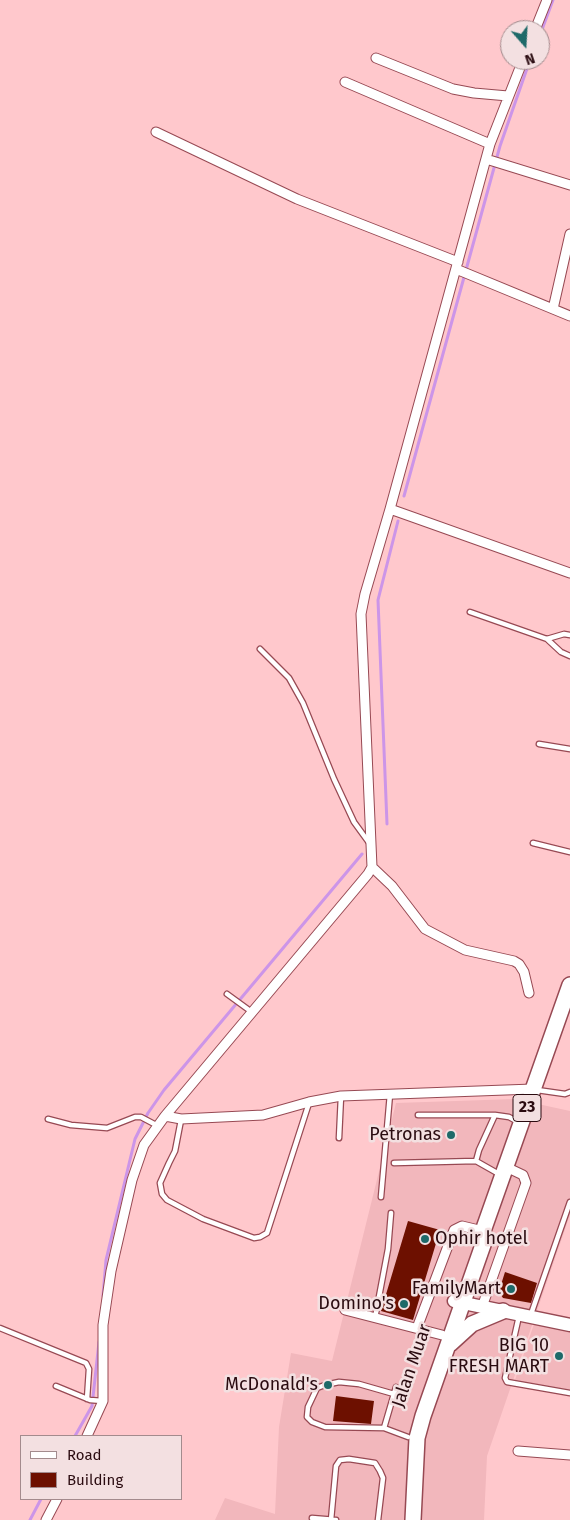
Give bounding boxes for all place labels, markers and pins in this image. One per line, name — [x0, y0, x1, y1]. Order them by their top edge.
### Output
place label: Petronas — [369, 1124, 441, 1146]
marker: Petronas — [445, 1129, 457, 1141]
place label: Ophir hotel — [435, 1228, 528, 1250]
marker: Ophir hotel — [419, 1233, 431, 1245]
place label: FamilyMart — [412, 1278, 501, 1300]
marker: FamilyMart — [505, 1283, 517, 1295]
place label: Domino's — [318, 1293, 394, 1315]
marker: Domino's — [398, 1298, 410, 1310]
place label: BIG 10 FRESH MART — [449, 1335, 549, 1378]
marker: BIG 10 FRESH MART — [553, 1350, 565, 1362]
place label: McDonald's — [225, 1374, 318, 1396]
marker: McDonald's — [322, 1379, 334, 1391]

